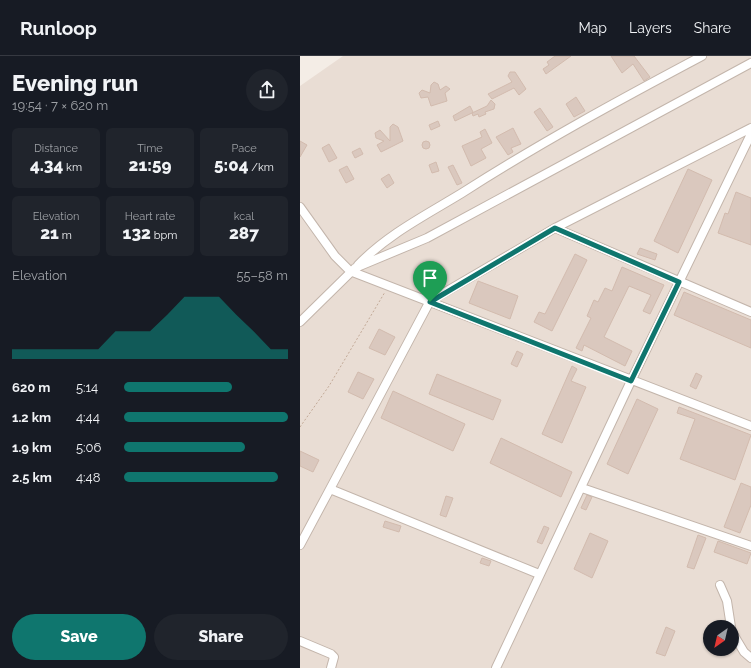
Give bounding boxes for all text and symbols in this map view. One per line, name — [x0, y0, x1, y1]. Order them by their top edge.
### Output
text: Runloop — [20, 17, 97, 39]
text: Map — [579, 20, 607, 36]
text: Layers — [629, 20, 672, 36]
text: Share — [694, 20, 731, 36]
button: share — [246, 69, 288, 111]
text: Evening run — [12, 70, 138, 96]
text: 19:54 · 7 × 620 m — [12, 98, 108, 113]
text: Distance — [34, 142, 78, 155]
text: Time — [137, 142, 163, 155]
text: Pace — [231, 142, 257, 155]
text: 4.34 — [30, 155, 63, 175]
text: 21:59 — [129, 155, 171, 175]
text: 5:04 — [214, 155, 249, 175]
text: km — [63, 161, 82, 174]
text: /km — [249, 161, 274, 174]
text: Elevation — [33, 210, 79, 223]
text: Heart rate — [125, 210, 175, 223]
text: kcal — [234, 210, 254, 223]
text: 21 — [40, 223, 59, 243]
text: 132 — [123, 223, 151, 243]
text: 287 — [229, 223, 259, 243]
text: m — [59, 229, 72, 242]
text: bpm — [151, 229, 177, 242]
pin — [413, 261, 447, 302]
icon: arrive — [419, 267, 441, 289]
text: Elevation — [12, 268, 67, 283]
text: 55–58 m — [236, 268, 288, 283]
text: 620 m — [12, 380, 50, 395]
text: 5:14 — [76, 380, 98, 395]
text: 1.2 km — [12, 410, 51, 425]
text: 4:44 — [76, 410, 100, 425]
text: 1.9 km — [12, 440, 51, 455]
text: 5:06 — [76, 440, 101, 455]
text: 2.5 km — [12, 470, 52, 485]
text: 4:48 — [76, 470, 100, 485]
button: Save — [12, 614, 146, 660]
button: Share — [154, 614, 288, 660]
north arrow — [703, 620, 739, 656]
map controls — [703, 620, 739, 656]

